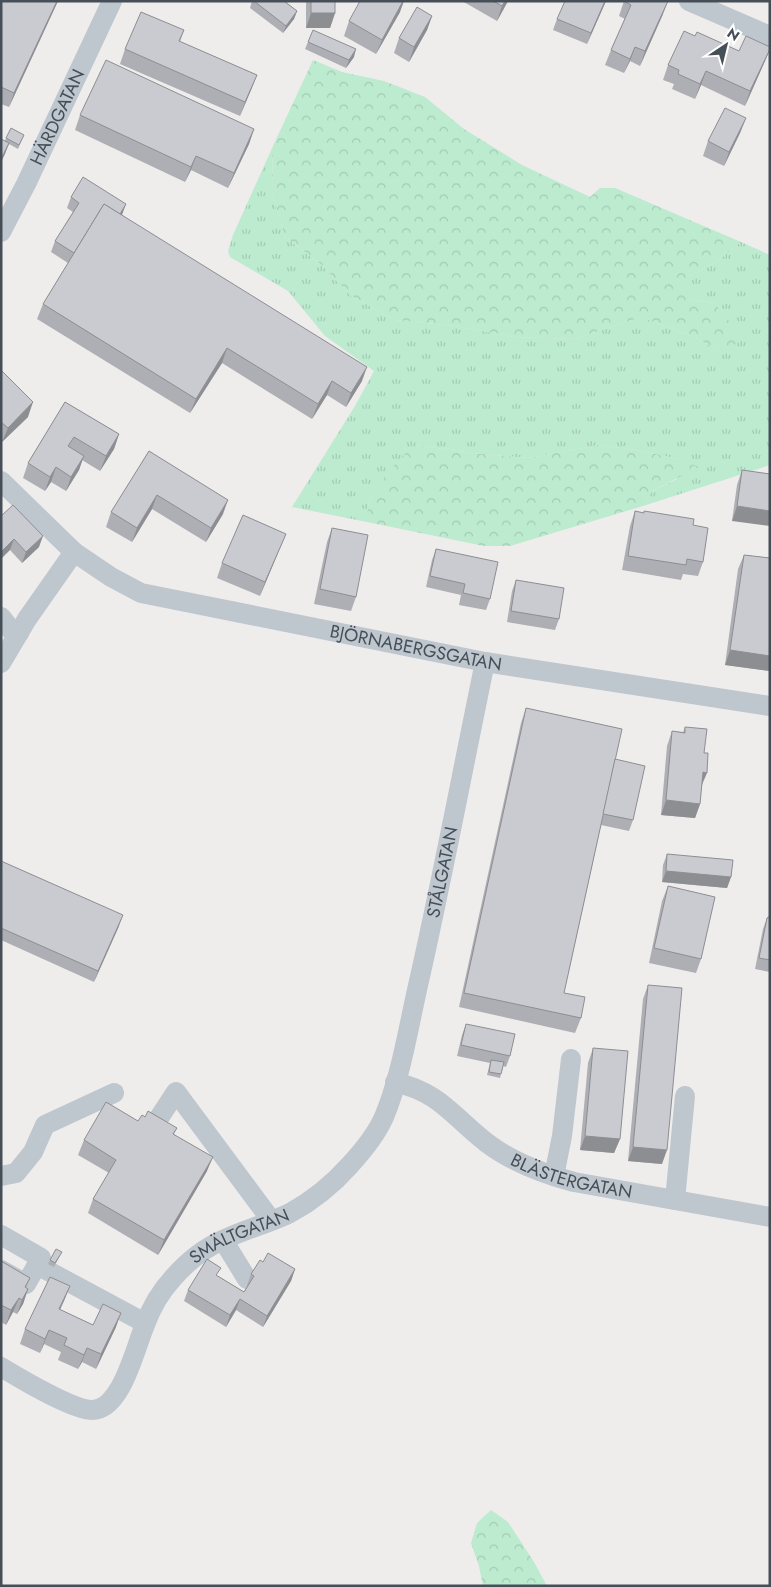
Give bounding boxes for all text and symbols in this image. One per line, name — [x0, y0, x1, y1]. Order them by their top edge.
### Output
north arrow — [701, 20, 751, 70]
text: N — [723, 23, 744, 46]
street label: HÄRDGATAN — [24, 65, 91, 170]
street label: BJÖRNABERGSGATAN — [328, 618, 504, 677]
street label: STÅLGATAN — [420, 824, 464, 920]
street label: BLÄSTERGATAN — [506, 1147, 634, 1205]
street label: SMÄLTGATAN — [184, 1202, 293, 1270]

